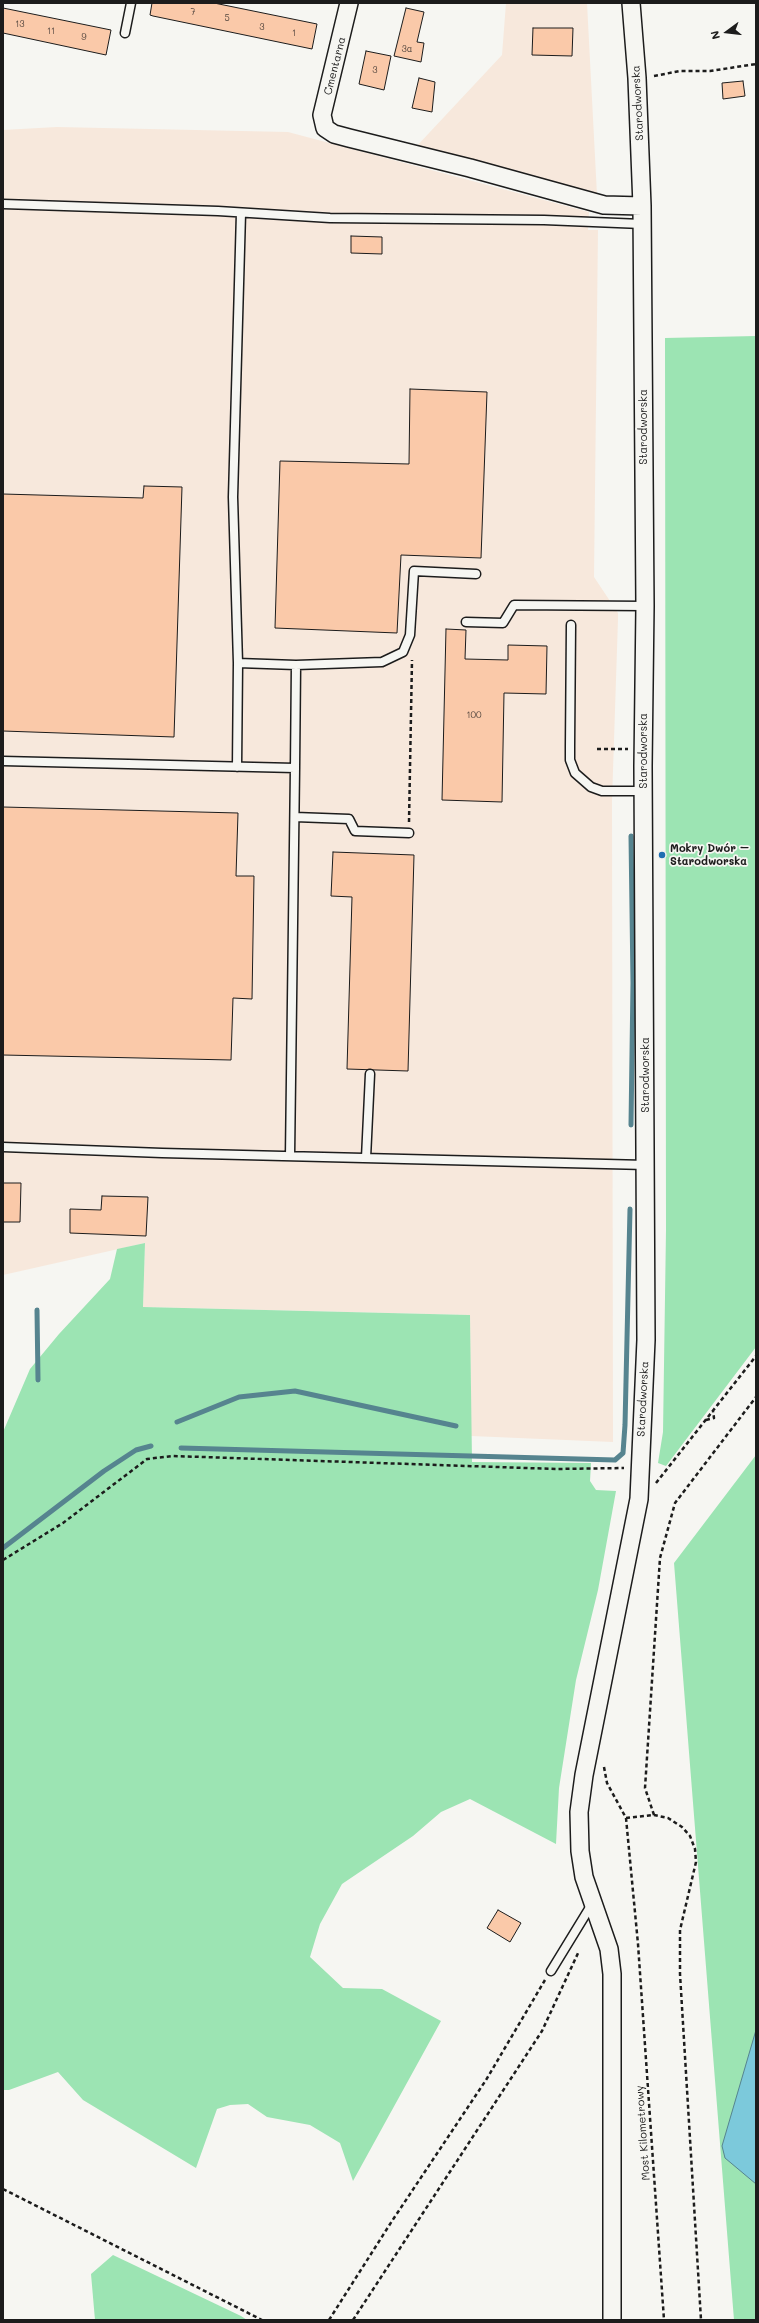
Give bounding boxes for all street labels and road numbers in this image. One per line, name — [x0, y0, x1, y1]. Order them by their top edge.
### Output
street label: Cmentarna — [321, 35, 349, 97]
street label: Starodworska — [629, 65, 647, 141]
street label: Starodworska — [637, 389, 651, 465]
street label: Starodworska — [637, 713, 651, 789]
street label: Starodworska — [639, 1037, 653, 1113]
street label: Starodworska — [634, 1361, 652, 1437]
street label: Most Kilometrowy — [633, 2085, 653, 2181]

